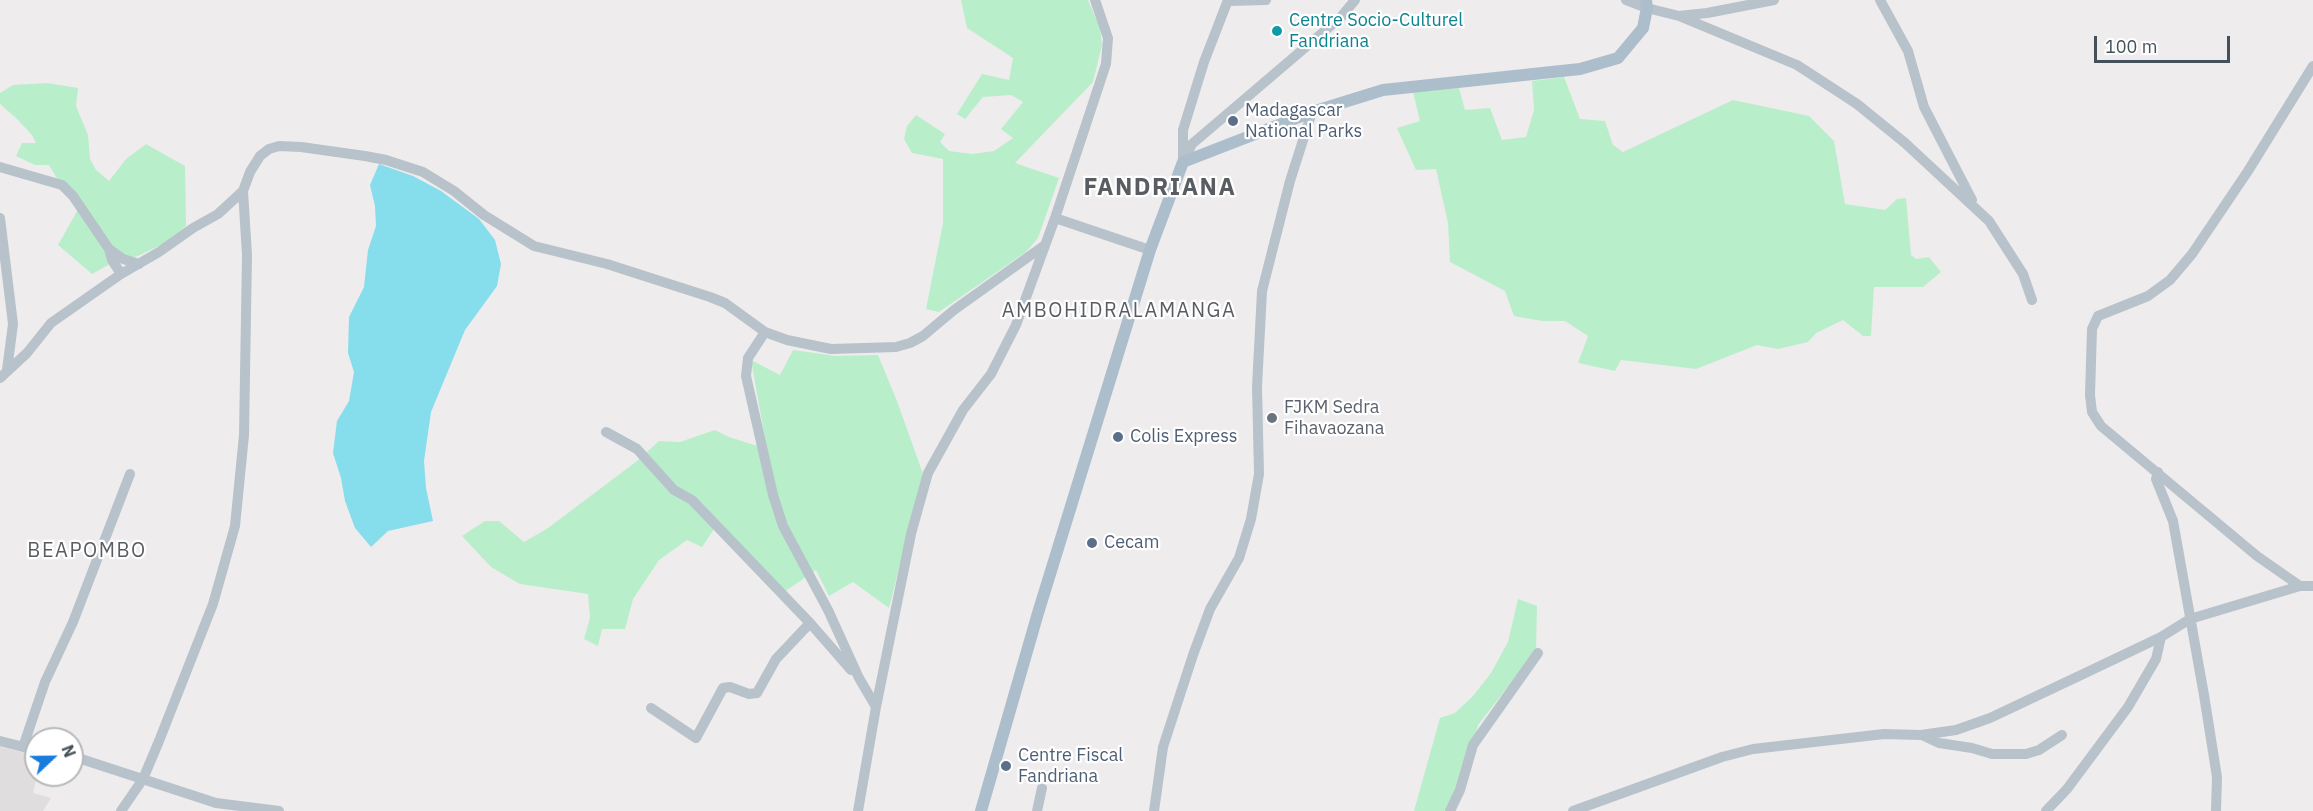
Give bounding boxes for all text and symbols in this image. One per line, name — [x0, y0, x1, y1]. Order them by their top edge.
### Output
place label: Centre Socio-Culturel Fandriana — [1289, 10, 1463, 52]
marker: Centre Socio-Culturel Fandriana — [1270, 24, 1284, 38]
scale bar — [2097, 24, 2234, 62]
text: 100 m — [2105, 35, 2157, 58]
place label: Madagascar National Parks — [1245, 100, 1362, 142]
marker: Madagascar National Parks — [1226, 114, 1240, 128]
district label: FANDRIANA — [1084, 174, 1236, 202]
district label: AMBOHIDRALAMANGA — [1002, 299, 1236, 323]
place label: FJKM Sedra Fihavaozana — [1284, 397, 1384, 440]
marker: FJKM Sedra Fihavaozana — [1265, 411, 1279, 425]
place label: Colis Express — [1130, 426, 1238, 448]
marker: Colis Express — [1111, 430, 1125, 444]
place label: Cecam — [1104, 532, 1159, 554]
marker: Cecam — [1085, 536, 1099, 550]
district label: BEAPOMBO — [27, 539, 147, 563]
north arrow — [24, 727, 84, 787]
text: N — [57, 742, 80, 760]
place label: Centre Fiscal Fandriana — [1018, 745, 1123, 788]
marker: Centre Fiscal Fandriana — [999, 759, 1013, 773]

